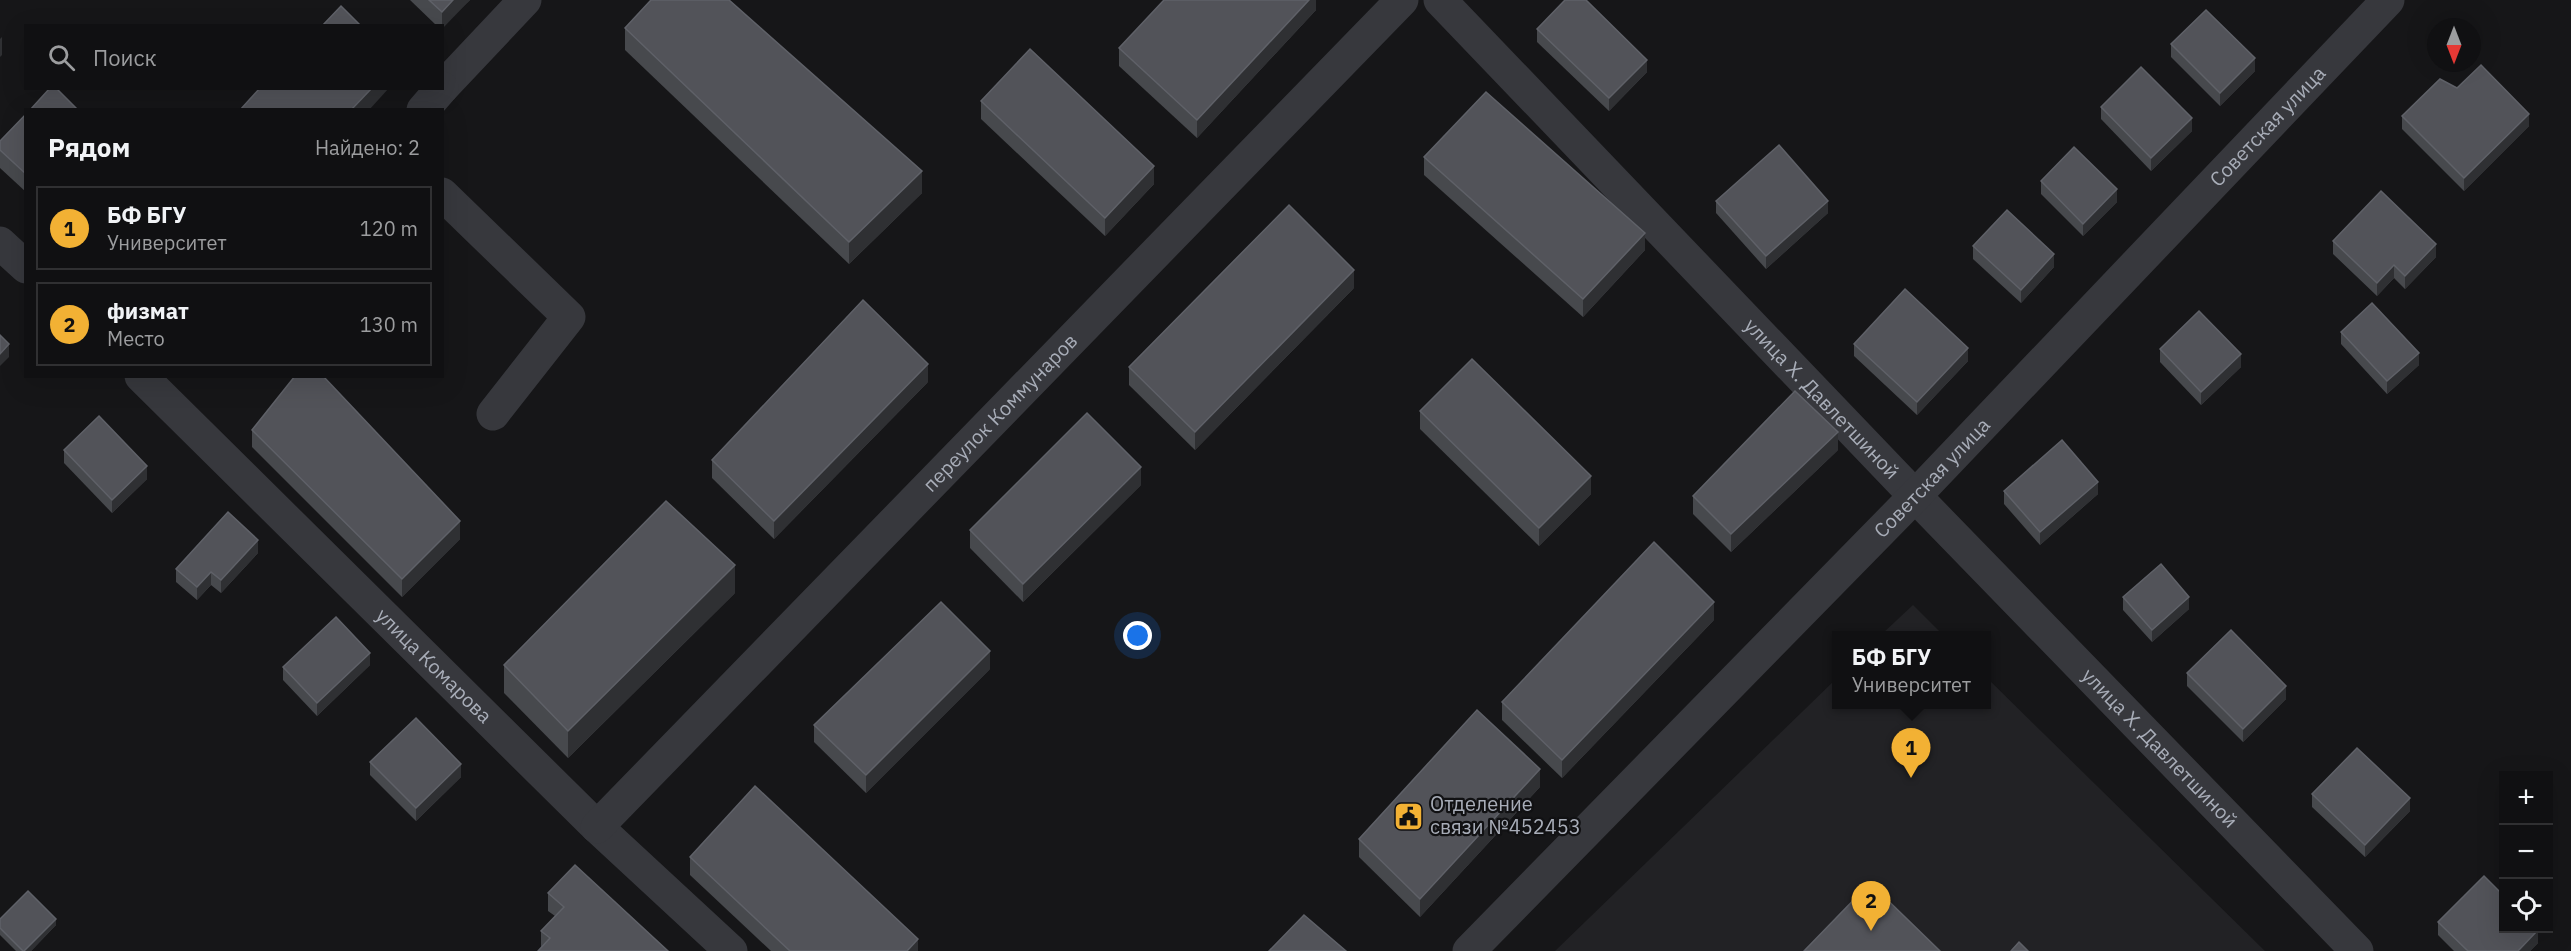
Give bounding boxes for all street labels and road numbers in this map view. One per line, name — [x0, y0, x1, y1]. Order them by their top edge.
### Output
street label: Советская улица — [2203, 60, 2331, 192]
street label: улица Х. Давлетшиной — [1739, 312, 1906, 485]
street label: переулок Коммунаров — [917, 327, 1083, 498]
street label: Советская улица — [1867, 411, 1996, 543]
street label: улица Комарова — [370, 602, 498, 729]
street label: улица Х. Давлетшиной — [2076, 662, 2244, 833]

